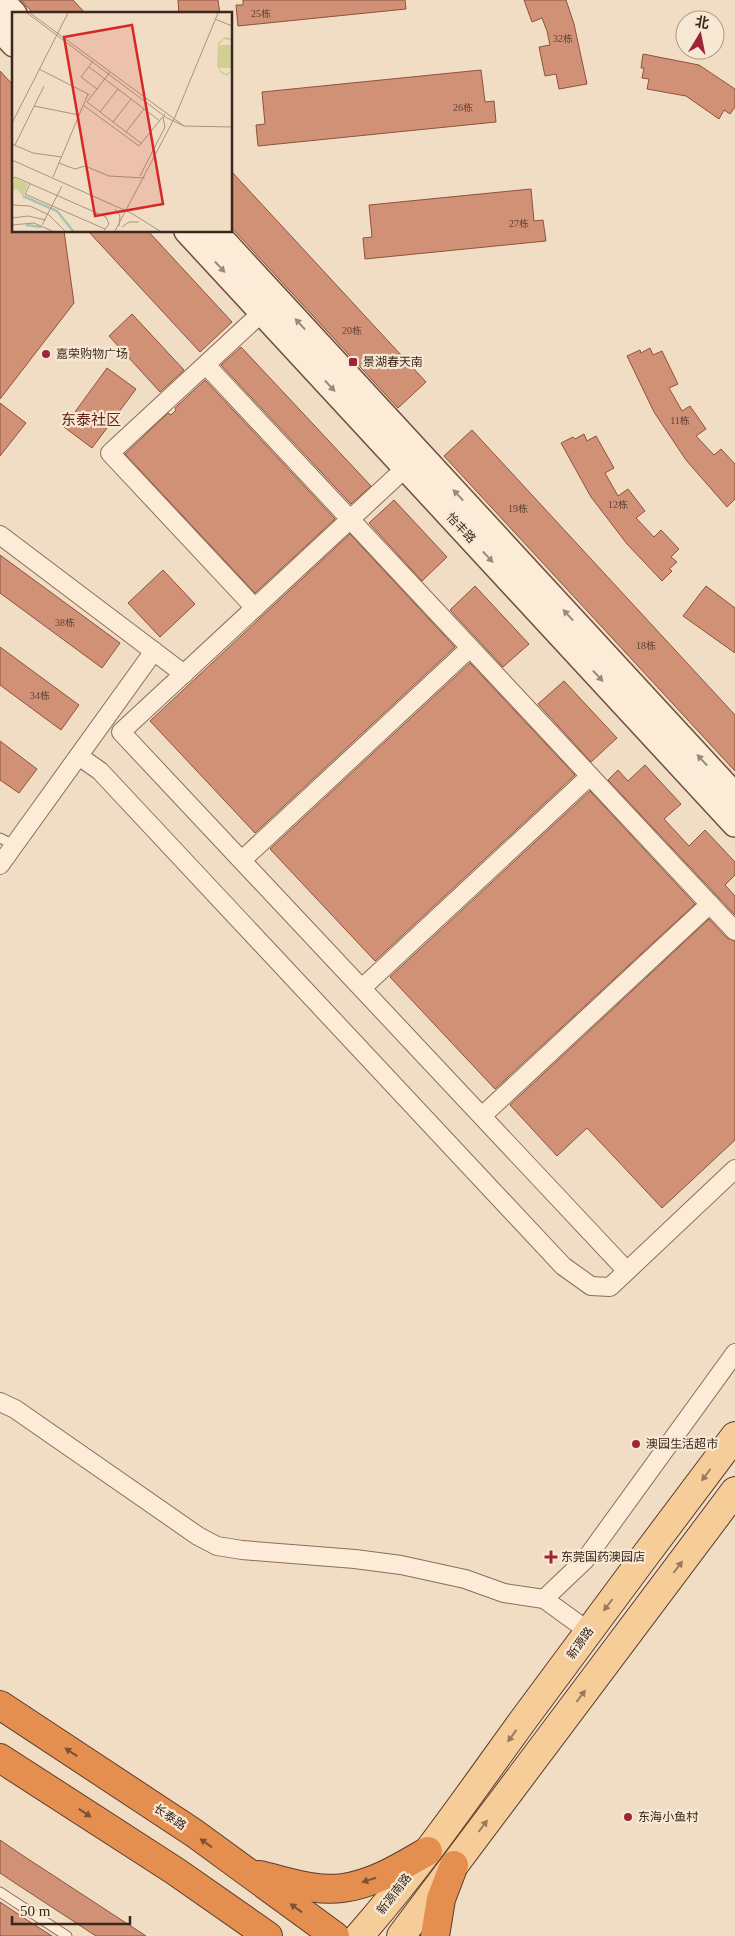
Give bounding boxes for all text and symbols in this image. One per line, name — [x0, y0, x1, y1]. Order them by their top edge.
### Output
house number: 25栋 — [251, 8, 271, 19]
north arrow — [675, 10, 725, 60]
inset map — [12, 12, 232, 232]
text: 北 — [694, 14, 710, 31]
house number: 32栋 — [553, 33, 573, 44]
house number: 26栋 — [453, 102, 473, 113]
house number: 27栋 — [509, 218, 529, 229]
one-way arrow — [214, 261, 226, 273]
one-way arrow — [294, 319, 306, 331]
house number: 20栋 — [342, 325, 362, 336]
place label: 嘉荣购物广场 — [56, 347, 128, 361]
marker: 嘉荣购物广场 — [40, 348, 52, 360]
place label: 景湖春天南 — [363, 355, 423, 369]
marker: 景湖春天南 — [347, 356, 359, 368]
one-way arrow — [324, 380, 336, 392]
district label: 东泰社区 — [61, 412, 121, 428]
house number: 11栋 — [670, 415, 690, 426]
one-way arrow — [452, 490, 464, 502]
house number: 12栋 — [608, 499, 628, 510]
house number: 19栋 — [508, 503, 528, 514]
street label: 怡丰路 — [444, 510, 478, 546]
one-way arrow — [482, 551, 494, 563]
one-way arrow — [562, 609, 574, 621]
house number: 38栋 — [55, 617, 75, 628]
house number: 18栋 — [636, 640, 656, 651]
one-way arrow — [592, 670, 604, 682]
house number: 34栋 — [30, 690, 50, 701]
one-way arrow — [696, 754, 708, 766]
place label: 澳园生活超市 — [646, 1437, 718, 1451]
marker: 澳园生活超市 — [630, 1438, 642, 1450]
one-way arrow — [700, 1468, 711, 1481]
place label: 东莞国药澳园店 — [561, 1550, 645, 1564]
marker: 东莞国药澳园店 — [545, 1551, 557, 1563]
one-way arrow — [673, 1561, 684, 1574]
one-way arrow — [603, 1598, 613, 1612]
street label: 新源路 — [564, 1624, 596, 1662]
one-way arrow — [575, 1690, 586, 1703]
one-way arrow — [507, 1729, 517, 1743]
one-way arrow — [65, 1747, 78, 1757]
street label: 长泰路 — [151, 1801, 189, 1833]
one-way arrow — [79, 1808, 92, 1818]
place label: 东海小鱼村 — [638, 1810, 699, 1824]
marker: 东海小鱼村 — [622, 1811, 634, 1823]
one-way arrow — [478, 1819, 488, 1833]
one-way arrow — [200, 1837, 213, 1848]
street label: 新源南路 — [374, 1871, 414, 1917]
one-way arrow — [361, 1877, 376, 1885]
scale bar — [12, 1894, 130, 1926]
text: 50 m — [20, 1903, 51, 1919]
one-way arrow — [289, 1903, 303, 1913]

